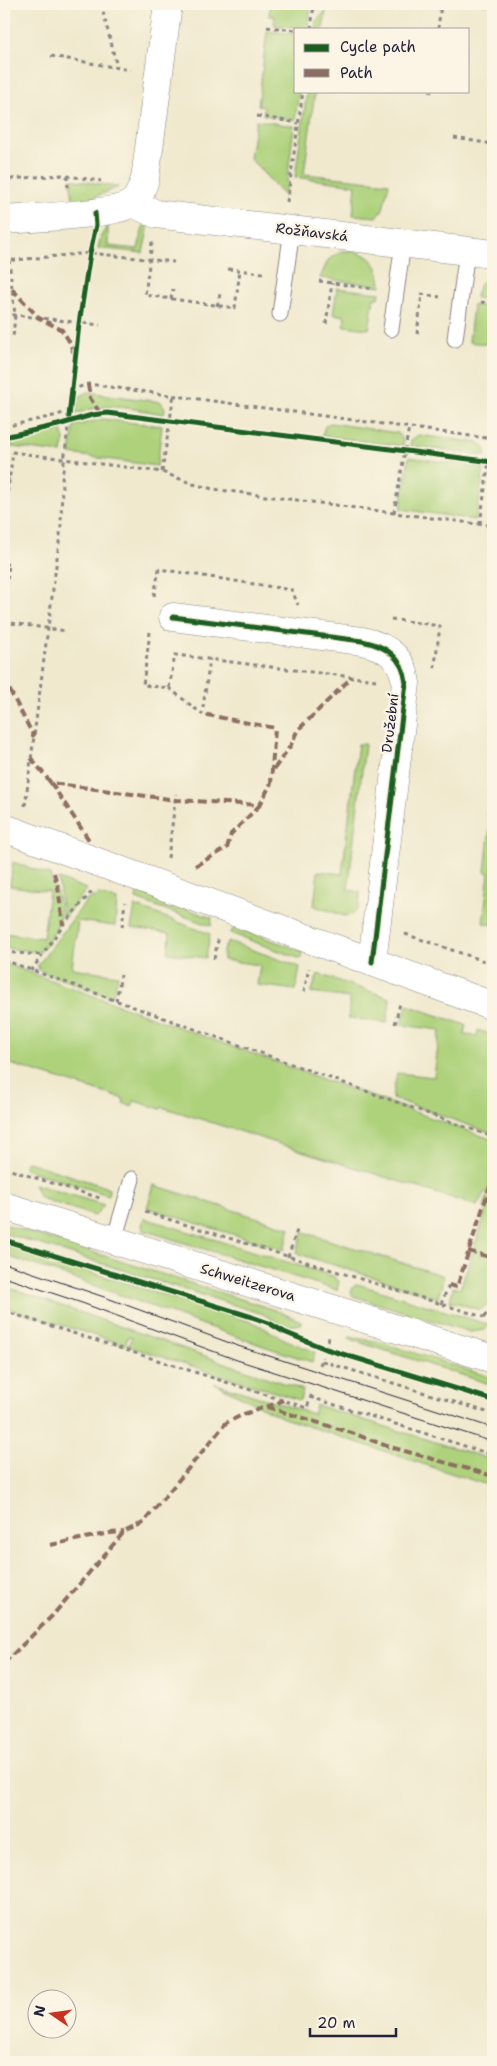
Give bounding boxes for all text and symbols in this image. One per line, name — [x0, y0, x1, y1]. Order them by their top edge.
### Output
legend — [294, 28, 470, 92]
text: Cycle path — [340, 37, 416, 57]
text: Path — [340, 63, 373, 83]
street label: Rožňavská — [275, 219, 349, 245]
street label: Družební — [377, 692, 403, 754]
street label: Schweitzerova — [198, 1259, 298, 1305]
north arrow — [28, 1988, 78, 2038]
text: N — [29, 2004, 49, 2019]
scale bar — [310, 2006, 396, 2038]
text: 20 m — [317, 2013, 356, 2033]

